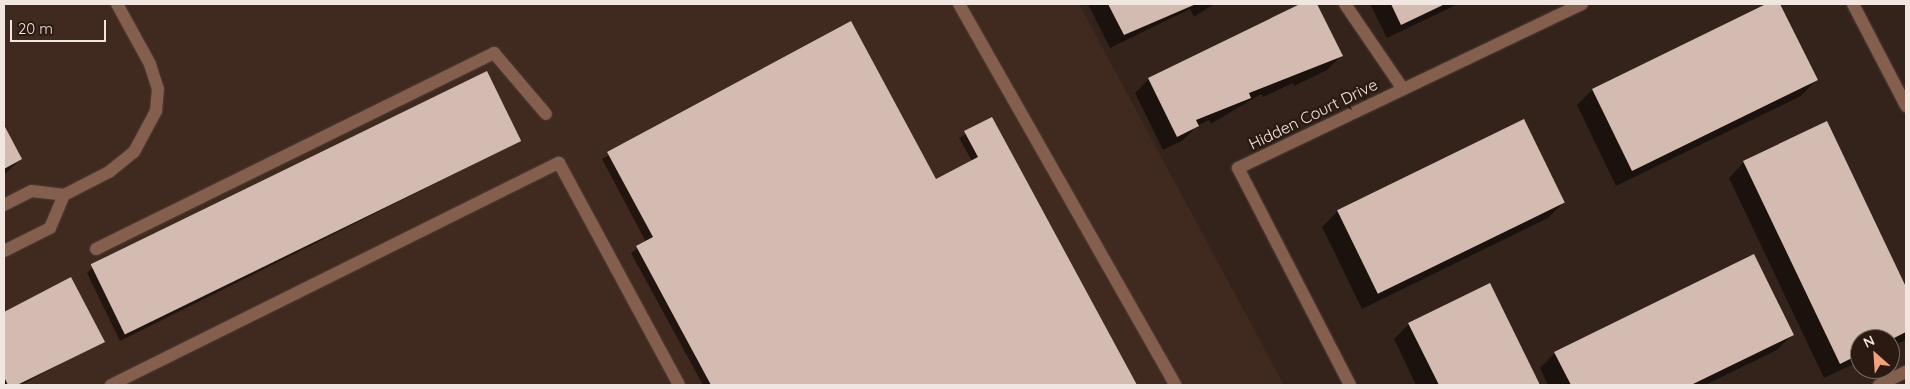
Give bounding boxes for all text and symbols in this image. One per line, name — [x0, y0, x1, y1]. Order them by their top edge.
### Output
scale bar — [12, 10, 109, 42]
text: 20 m — [18, 19, 53, 38]
street label: Hidden Court Drive — [1246, 75, 1380, 153]
north arrow — [1850, 329, 1900, 379]
text: N — [1860, 331, 1877, 352]

